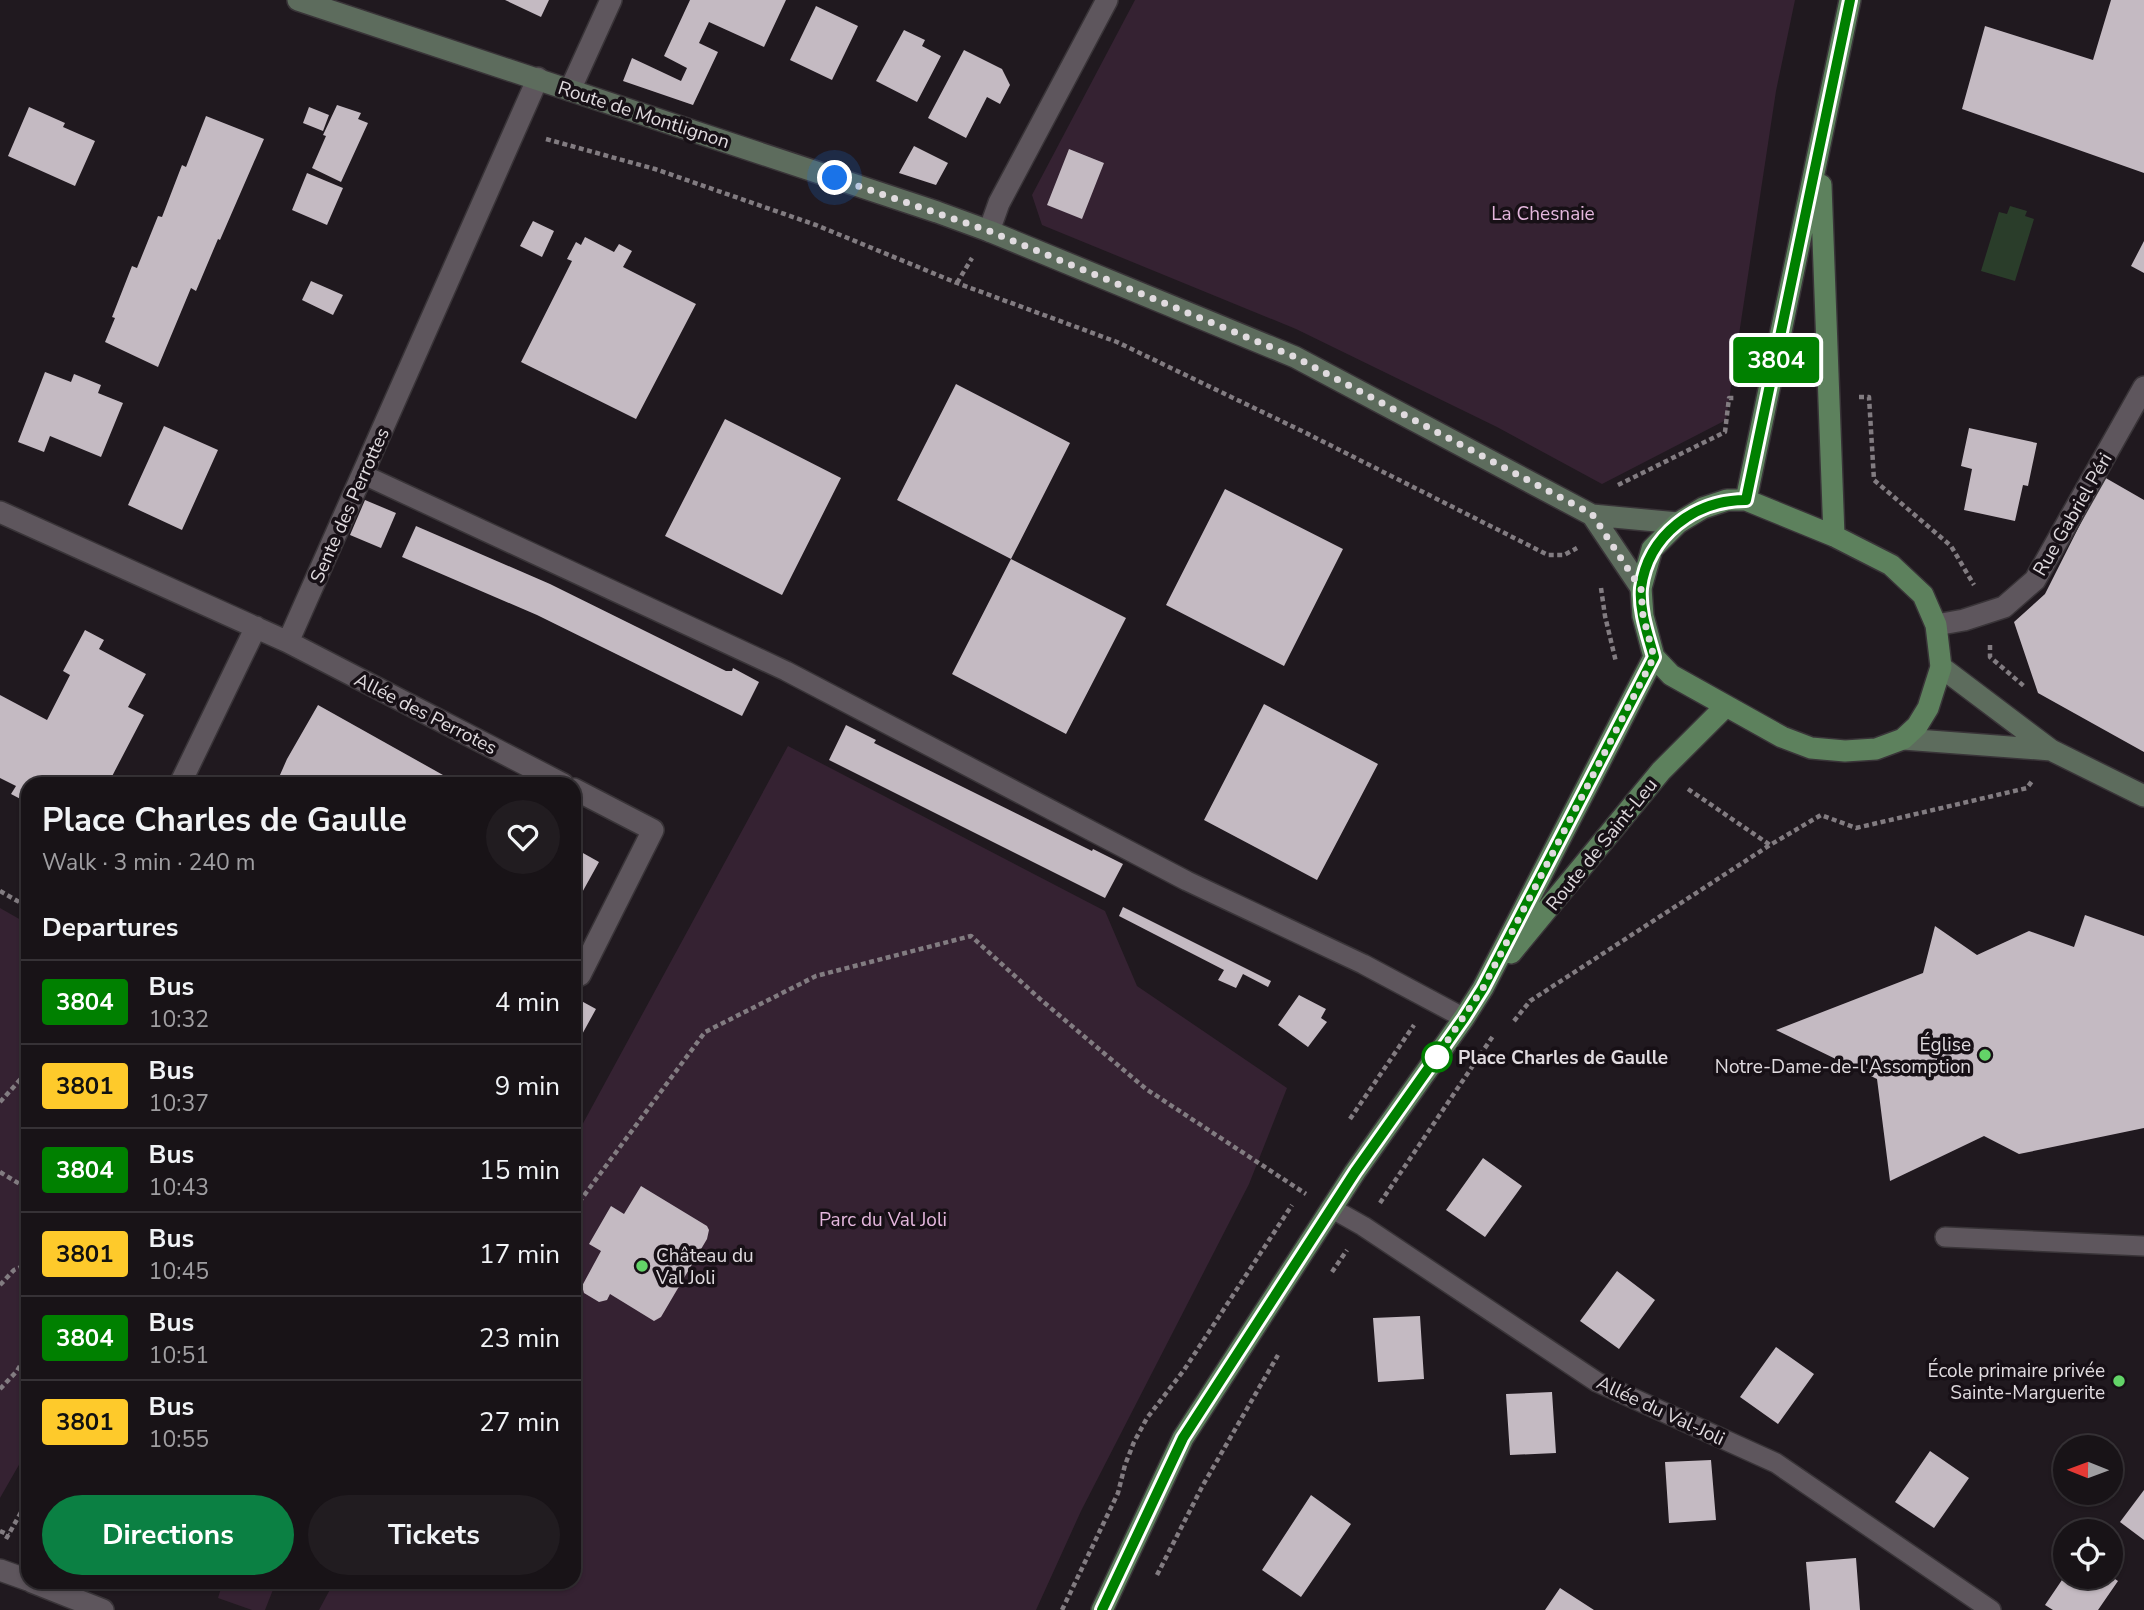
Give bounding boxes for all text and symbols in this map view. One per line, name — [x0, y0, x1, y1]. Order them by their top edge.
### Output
street label: Route de Montlignon — [555, 75, 733, 155]
your location — [817, 160, 852, 195]
park label: La Chesnaie — [1491, 201, 1595, 227]
line badge: 3804 — [1727, 337, 1825, 383]
text: 3804 — [1747, 344, 1805, 376]
street label: Sente des Perrottes — [304, 424, 396, 587]
street label: Rue Gabriel Péri — [2027, 448, 2119, 581]
street label: Allée des Perrotes — [350, 667, 501, 761]
street label: Route de Saint-Leu — [1540, 773, 1663, 916]
text: Place Charles de Gaulle — [42, 798, 407, 843]
button: heart — [486, 800, 560, 874]
text: Walk · 3 min · 240 m — [42, 847, 255, 878]
text: Departures — [42, 910, 178, 945]
text: Bus — [149, 969, 194, 1004]
text: 4 min — [495, 985, 560, 1020]
text: 3804 — [56, 986, 114, 1018]
text: 10:32 — [149, 1004, 209, 1035]
place label: Église Notre-Dame-de-l'Assomption — [1715, 1032, 1971, 1080]
marker: Place Charles de Gaulle — [1422, 1042, 1452, 1072]
place label: Place Charles de Gaulle — [1458, 1045, 1668, 1071]
marker: Église Notre-Dame-de-l'Assomption — [1977, 1047, 1993, 1063]
text: Bus — [149, 1053, 194, 1088]
text: 9 min — [495, 1069, 560, 1104]
text: 3801 — [56, 1070, 114, 1102]
text: 10:37 — [149, 1088, 209, 1119]
text: Bus — [149, 1137, 194, 1172]
text: 15 min — [479, 1153, 560, 1188]
text: 3804 — [56, 1154, 114, 1186]
text: 10:43 — [149, 1172, 209, 1203]
park label: Parc du Val Joli — [819, 1207, 947, 1233]
text: Bus — [149, 1221, 194, 1256]
text: 17 min — [479, 1237, 560, 1272]
text: 3801 — [56, 1238, 114, 1270]
place label: Château du Val Joli — [655, 1243, 754, 1291]
text: 10:45 — [149, 1256, 209, 1287]
marker: Château du Val Joli — [634, 1258, 650, 1274]
text: Bus — [149, 1305, 194, 1340]
text: 23 min — [479, 1321, 560, 1356]
text: 3804 — [56, 1322, 114, 1354]
text: 10:51 — [149, 1340, 209, 1371]
place label: École primaire privée Sainte-Marguerite — [1927, 1358, 2105, 1406]
street label: Allée du Val-Joli — [1592, 1370, 1729, 1452]
marker: École primaire privée Sainte-Marguerite — [2111, 1373, 2127, 1389]
text: Bus — [149, 1389, 194, 1424]
text: 27 min — [479, 1405, 560, 1440]
text: 3801 — [56, 1406, 114, 1438]
text: 10:55 — [149, 1424, 209, 1455]
north arrow — [2053, 1435, 2123, 1505]
map controls — [2053, 1435, 2123, 1589]
button: Directions — [42, 1495, 294, 1575]
button: Tickets — [308, 1495, 560, 1575]
button: locate — [2053, 1519, 2123, 1589]

